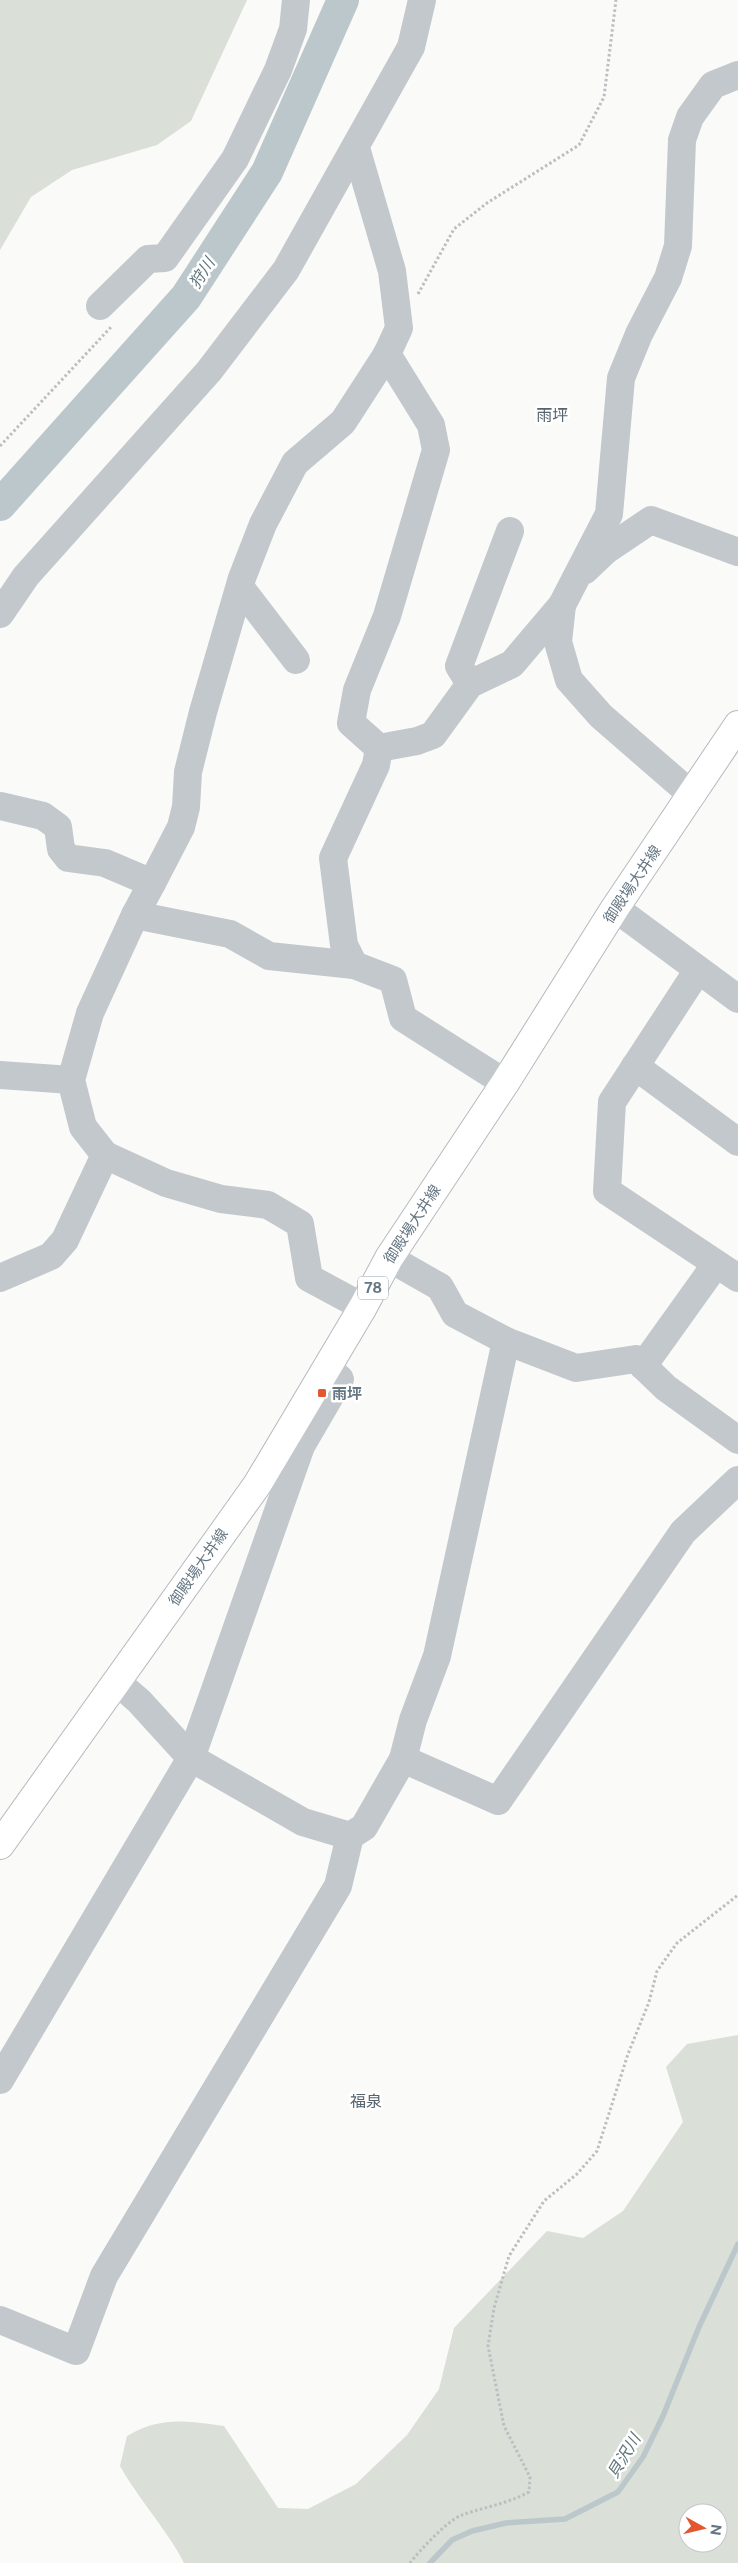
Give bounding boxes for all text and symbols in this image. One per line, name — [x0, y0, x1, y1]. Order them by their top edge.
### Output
water label: 狩川 — [185, 253, 220, 292]
district label: 雨坪 — [536, 406, 568, 425]
street label: 御殿場大井線 — [600, 842, 664, 926]
street label: 御殿場大井線 — [380, 1182, 444, 1266]
road number: 78 — [358, 1276, 388, 1300]
place label: 雨坪 — [332, 1385, 362, 1402]
marker: 雨坪 — [316, 1387, 328, 1399]
street label: 御殿場大井線 — [165, 1525, 231, 1609]
district label: 福泉 — [350, 2092, 382, 2111]
water label: 貝沢川 — [603, 2429, 646, 2481]
north arrow — [678, 2503, 728, 2553]
text: N — [707, 2523, 725, 2536]

